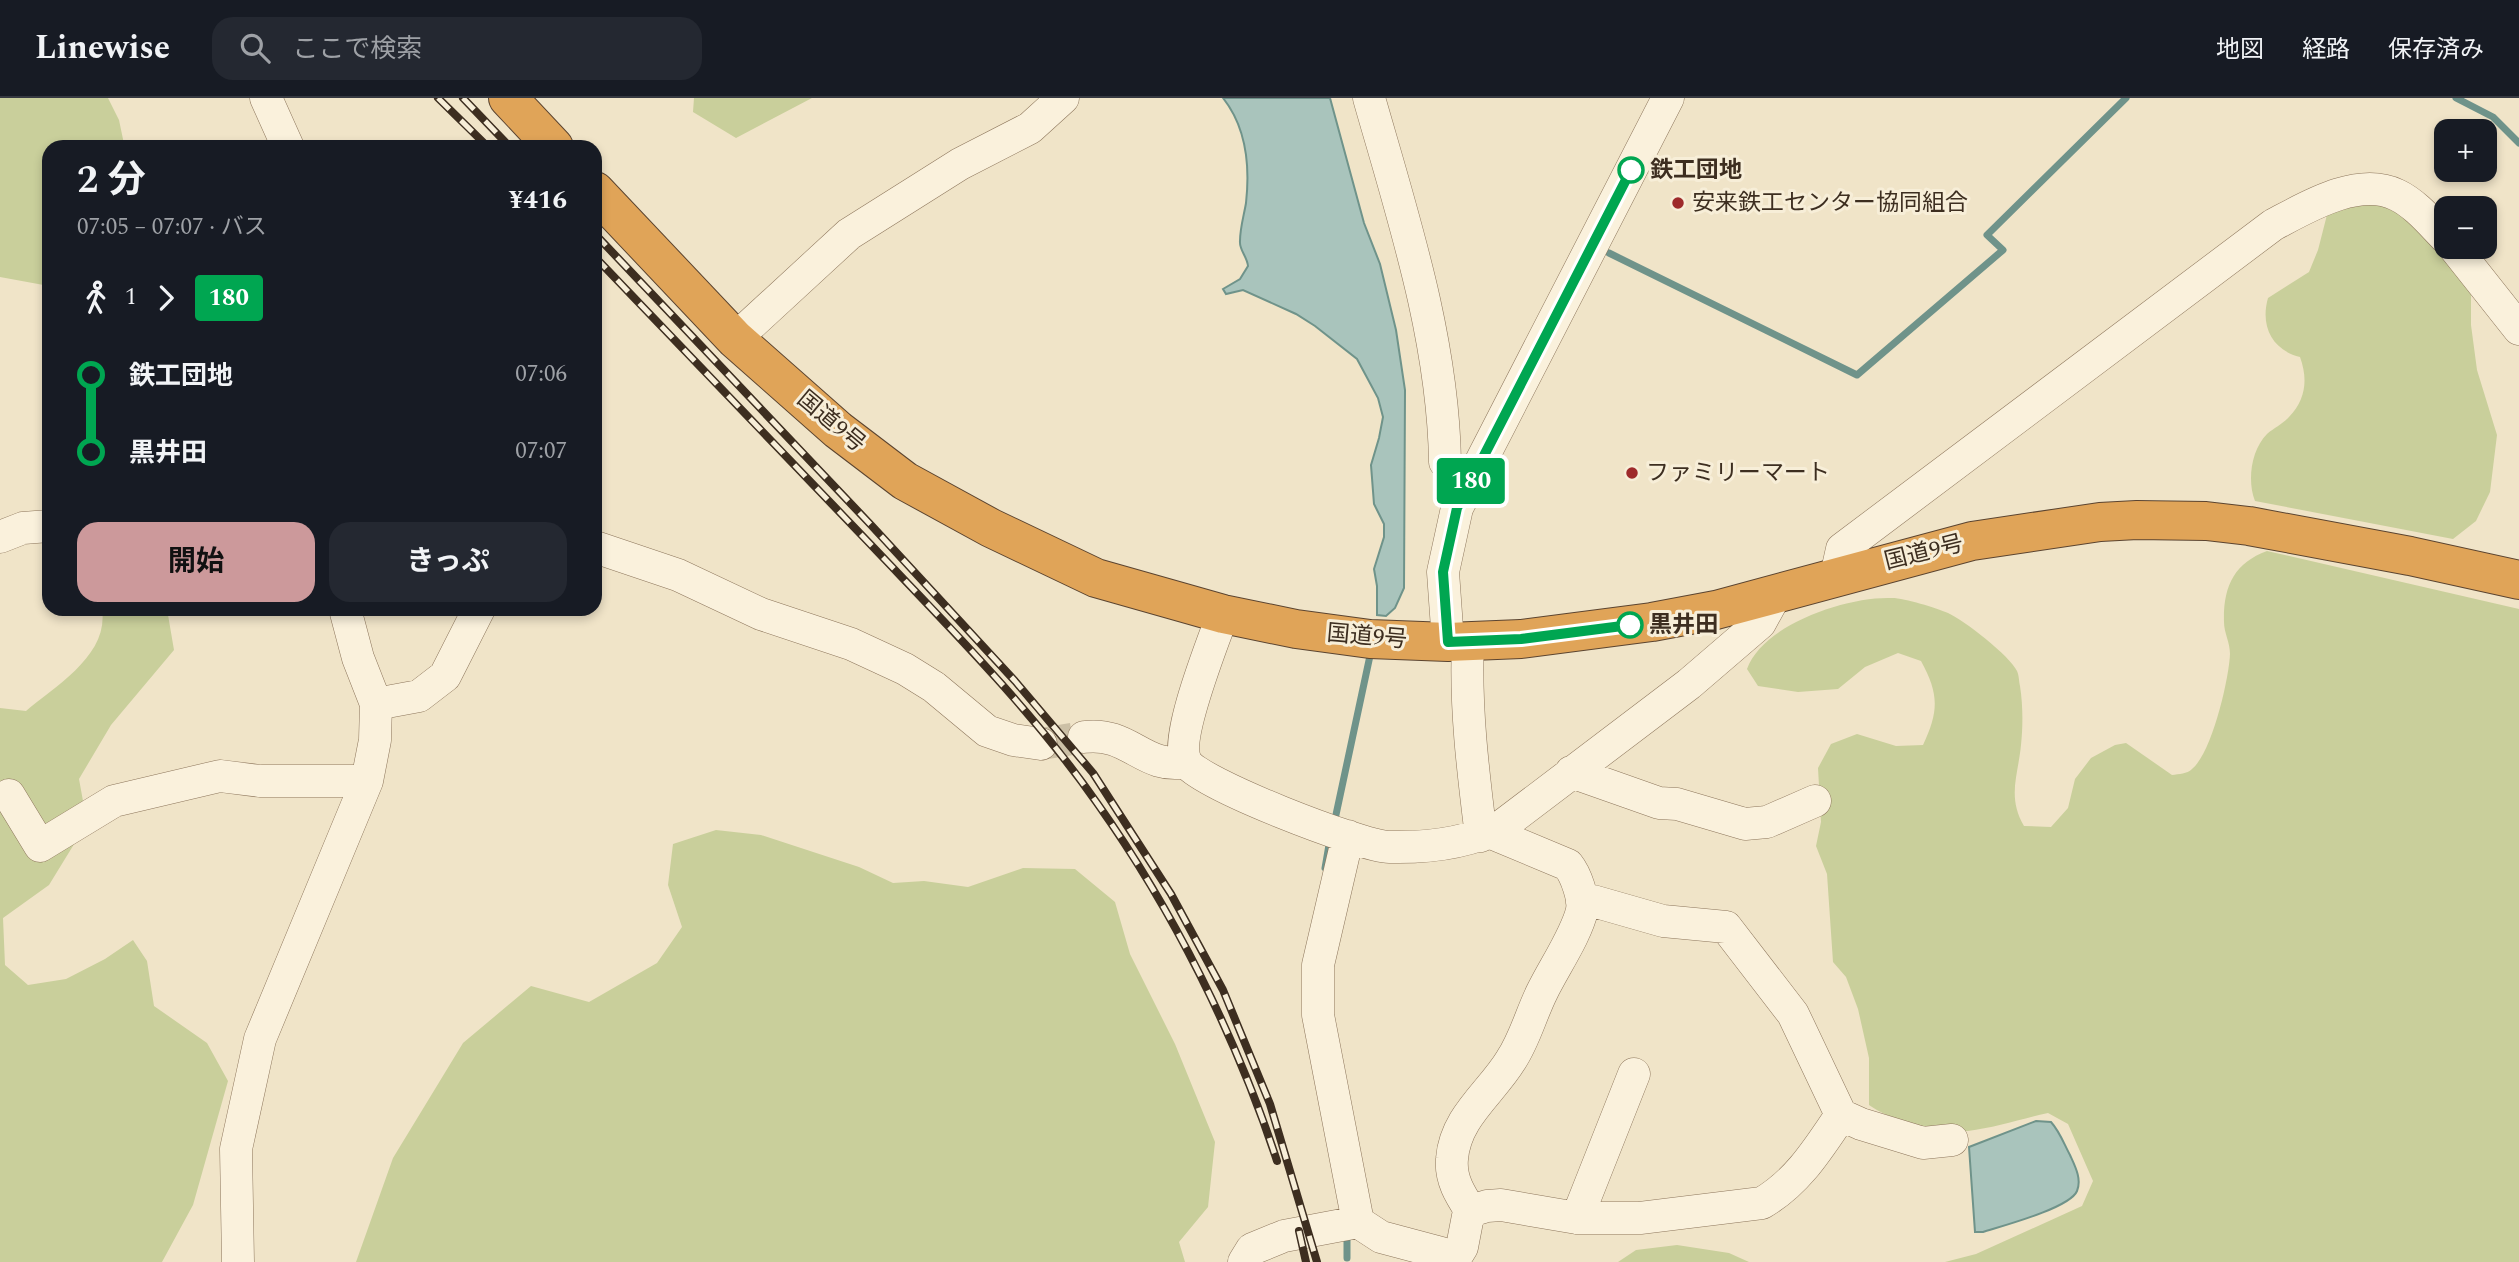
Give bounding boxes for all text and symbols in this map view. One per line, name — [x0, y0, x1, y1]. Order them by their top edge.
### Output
search box — [212, 17, 702, 80]
text: Linewise — [35, 23, 170, 73]
icon: search — [236, 29, 274, 67]
text: ここで検索 — [292, 29, 422, 69]
text: 地図 — [2216, 32, 2264, 68]
text: 経路 — [2302, 32, 2350, 68]
text: 保存済み — [2388, 32, 2484, 68]
map controls — [2434, 119, 2497, 259]
button: + — [2434, 119, 2497, 182]
text: 2 分 — [77, 152, 146, 210]
place label: 鉄工団地 — [1650, 153, 1742, 188]
marker: 鉄工団地 — [1618, 157, 1644, 183]
text: ¥416 — [509, 180, 567, 220]
place label: 安来鉄工センター協同組合 — [1692, 186, 1968, 221]
marker: 安来鉄工センター協同組合 — [1670, 195, 1686, 211]
button: − — [2434, 196, 2497, 259]
text: 07:05 – 07:07 · バス — [77, 210, 267, 245]
icon: walk — [77, 279, 115, 317]
icon: forward — [147, 279, 185, 317]
text: 1 — [125, 280, 137, 315]
text: 180 — [209, 280, 249, 316]
text: 鉄工団地 — [129, 356, 233, 396]
text: 07:06 — [515, 357, 567, 392]
street label: 国道9号 — [789, 383, 873, 461]
text: 黒井田 — [129, 433, 207, 473]
text: 07:07 — [515, 434, 567, 469]
place label: ファミリーマート — [1646, 456, 1830, 491]
line badge: 180 — [1431, 458, 1511, 504]
text: 180 — [1451, 463, 1491, 499]
marker: ファミリーマート — [1624, 465, 1640, 481]
button: 開始 — [77, 522, 315, 602]
button: きっぷ — [329, 522, 567, 602]
street label: 国道9号 — [1881, 526, 1967, 580]
place label: 黒井田 — [1649, 608, 1718, 643]
marker: 黒井田 — [1617, 612, 1643, 638]
street label: 国道9号 — [1325, 616, 1409, 658]

